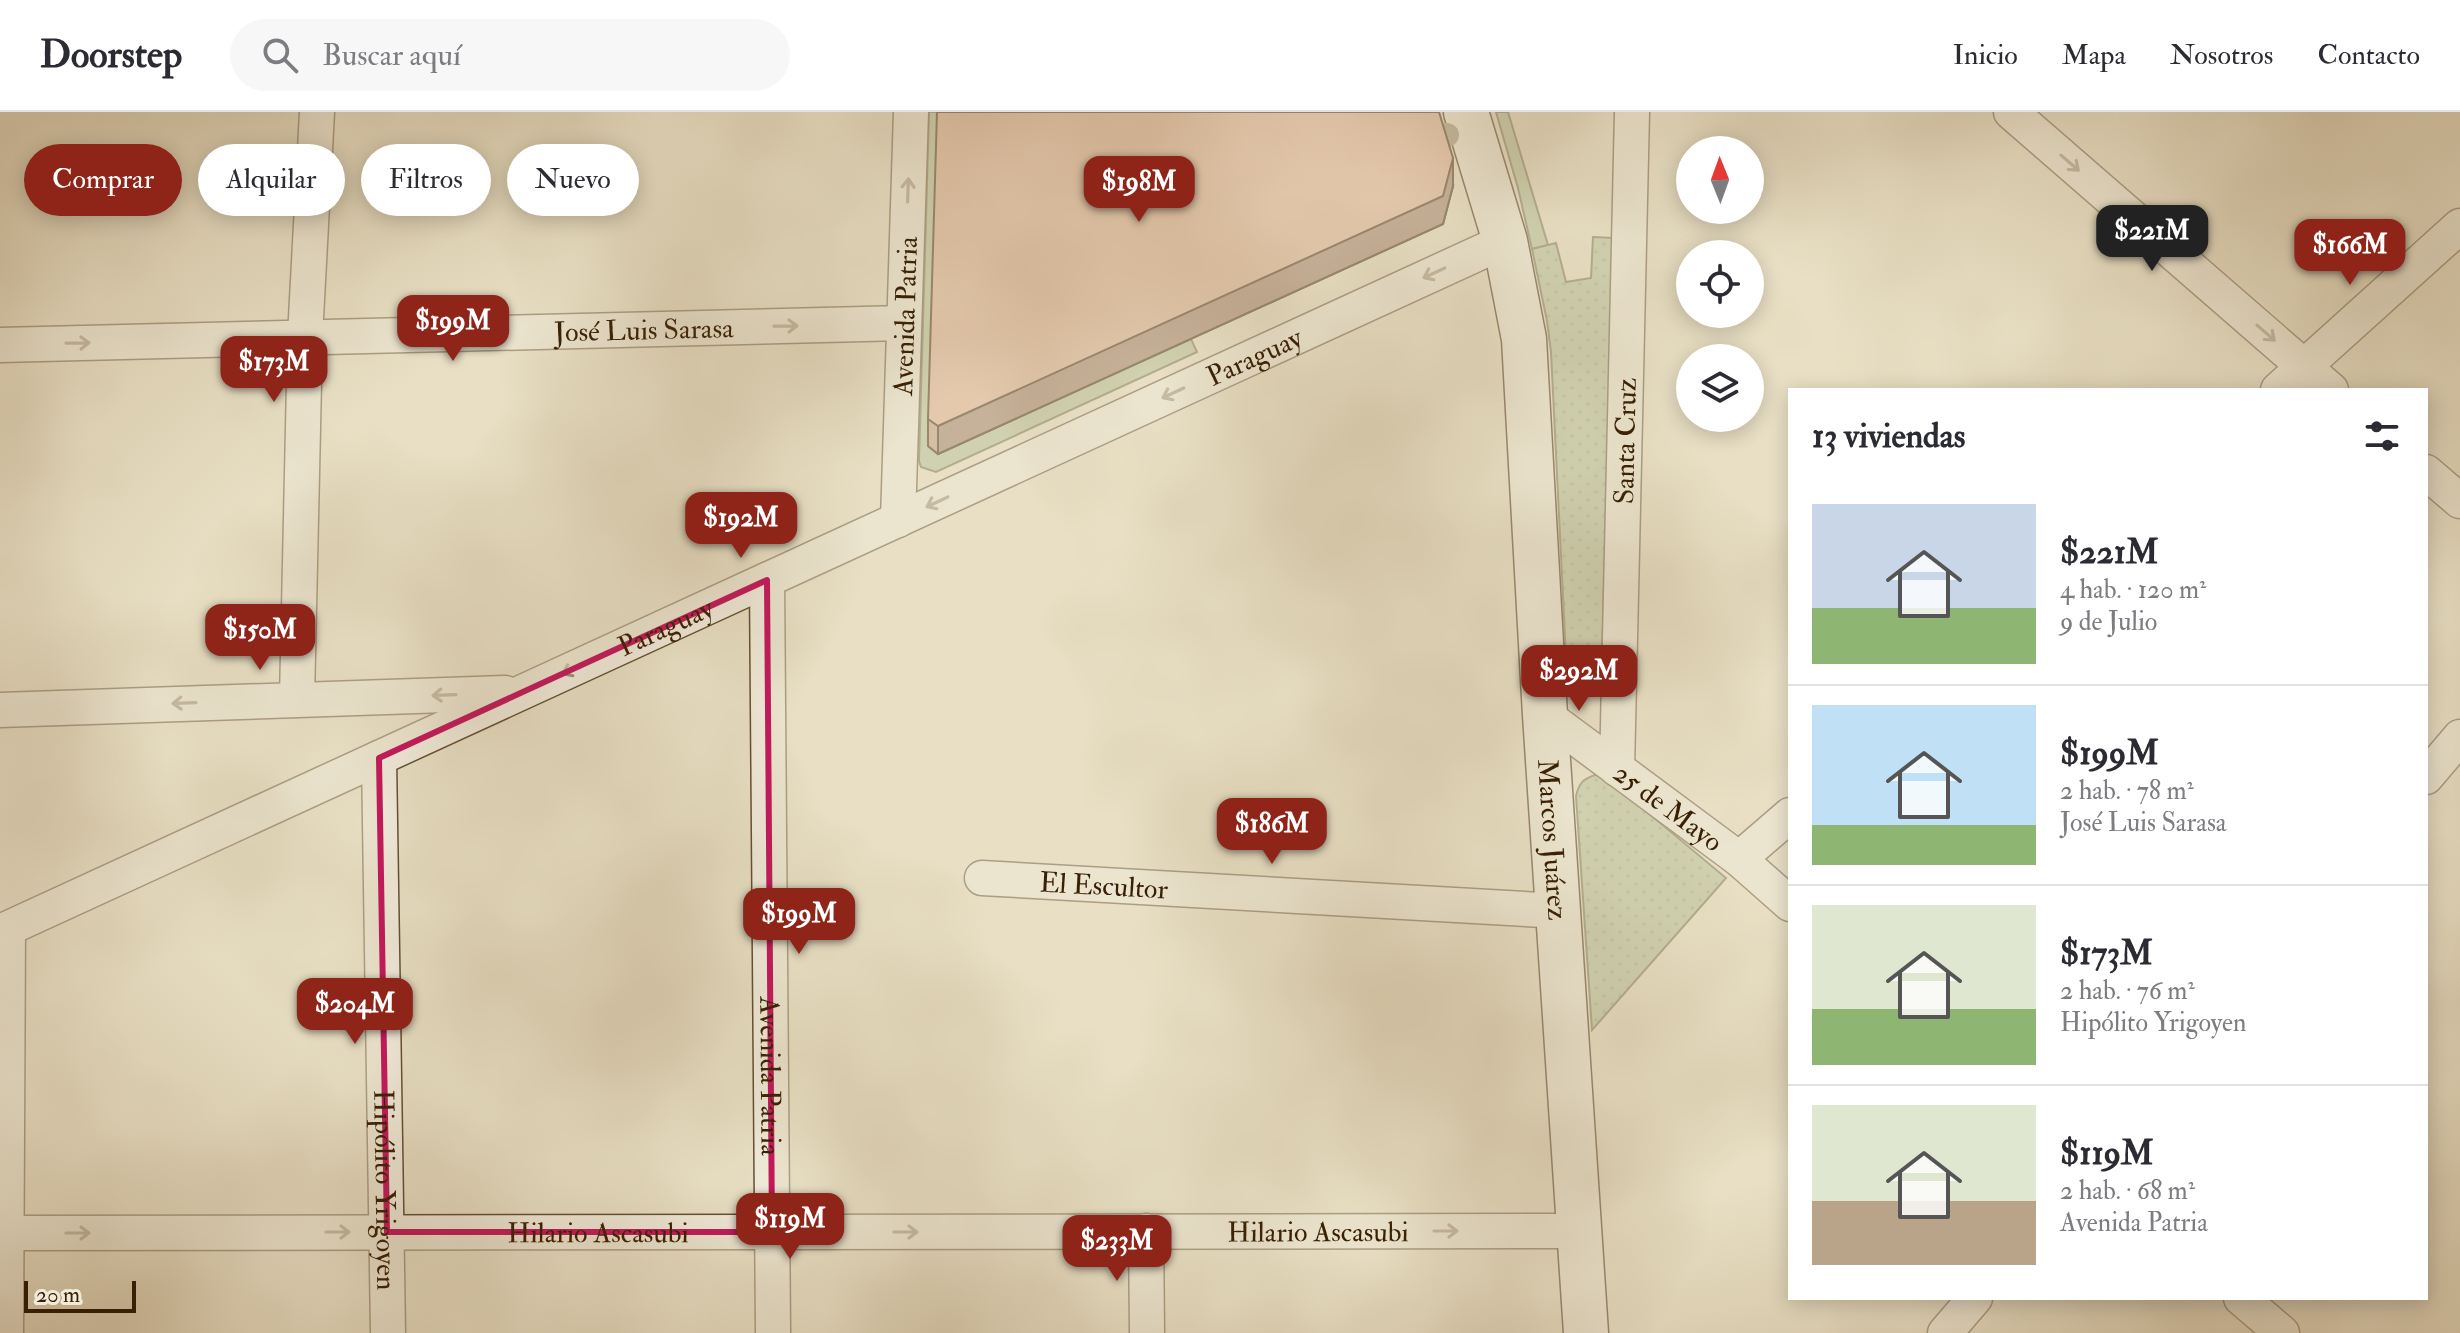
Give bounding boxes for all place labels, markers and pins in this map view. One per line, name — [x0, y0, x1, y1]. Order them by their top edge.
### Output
pin: $198M — [1083, 156, 1195, 224]
pin: $221M — [2096, 205, 2208, 273]
pin: $166M — [2294, 219, 2406, 287]
pin: $199M — [397, 295, 509, 363]
pin: $173M — [218, 336, 330, 404]
pin: $192M — [685, 492, 797, 560]
pin: $150M — [204, 604, 316, 672]
pin: $292M — [1523, 645, 1635, 713]
pin: $186M — [1216, 798, 1328, 866]
pin: $199M — [743, 888, 855, 956]
pin: $204M — [299, 978, 411, 1046]
pin: $119M — [734, 1193, 846, 1261]
pin: $233M — [1061, 1215, 1173, 1283]

